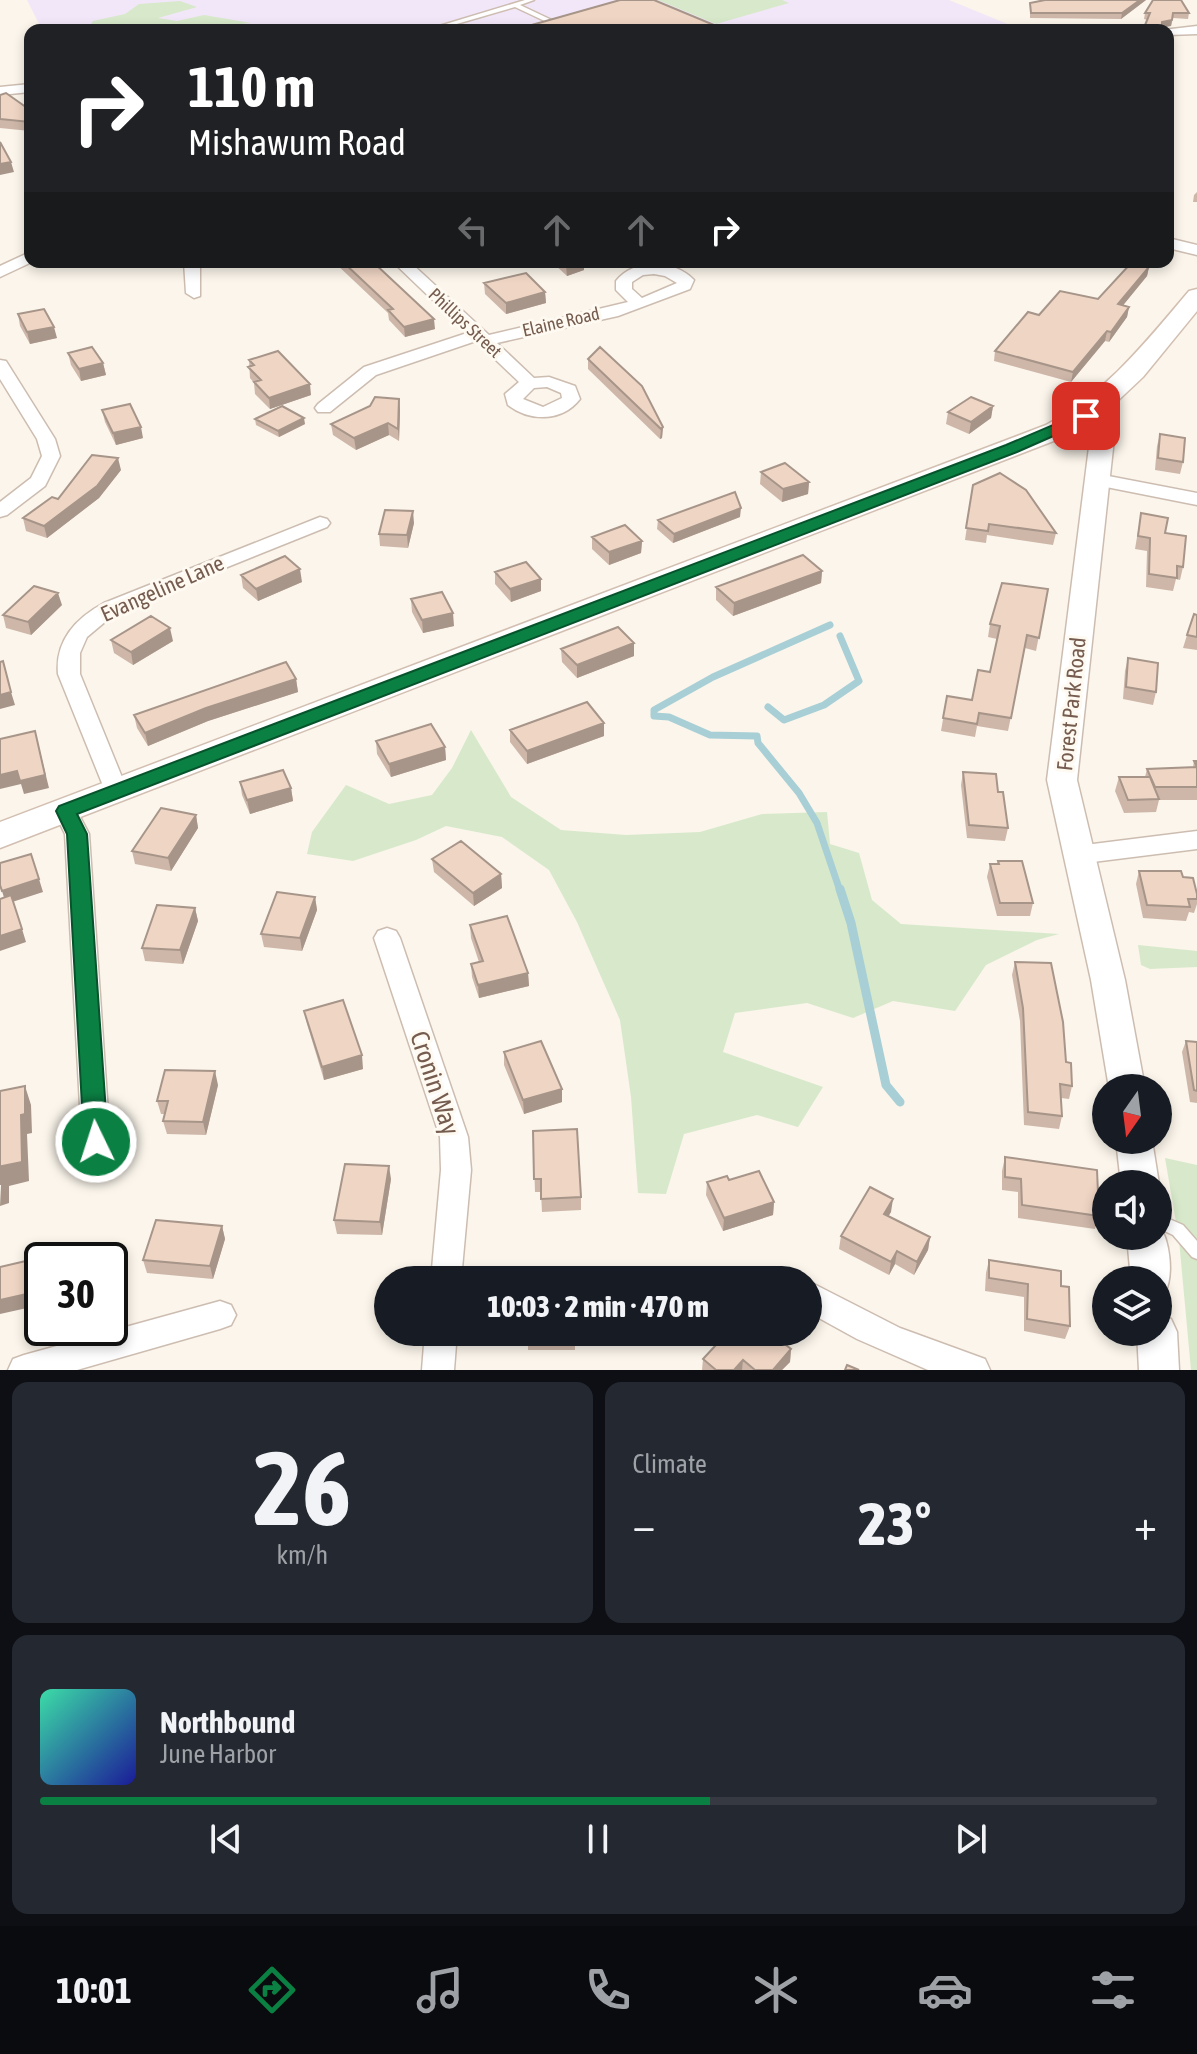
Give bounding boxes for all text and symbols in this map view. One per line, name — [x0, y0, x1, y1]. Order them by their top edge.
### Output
text: 110 m — [188, 55, 315, 119]
icon: right — [56, 56, 160, 160]
text: Mishawum Road — [188, 121, 406, 163]
icon: left — [451, 208, 495, 252]
icon: ahead — [535, 208, 579, 252]
icon: ahead — [619, 208, 663, 252]
icon: right — [703, 208, 747, 252]
street label: Phillips Street — [424, 284, 506, 362]
street label: Elaine Road — [520, 302, 602, 341]
pin — [1052, 382, 1120, 450]
icon: arrive — [1064, 394, 1108, 438]
street label: Evangeline Lane — [96, 549, 228, 627]
street label: Forest Park Road — [1051, 636, 1091, 772]
street label: Cronin Way — [404, 1027, 466, 1139]
north arrow — [1092, 1074, 1172, 1154]
map controls — [1092, 1074, 1172, 1346]
position arrow — [54, 1100, 138, 1184]
button: sound — [1092, 1170, 1172, 1250]
speed limit sign: 30 — [24, 1242, 128, 1346]
button: layers — [1092, 1266, 1172, 1346]
text: 10:03 · 2 min · 470 m — [487, 1289, 709, 1323]
text: 26 — [253, 1428, 351, 1547]
text: Climate — [633, 1449, 707, 1479]
text: 23° — [858, 1489, 931, 1558]
text: − — [633, 1499, 655, 1549]
text: + — [1134, 1499, 1157, 1549]
text: km/h — [276, 1540, 328, 1570]
text: Northbound — [160, 1705, 295, 1739]
text: June Harbor — [160, 1739, 276, 1769]
icon: previous — [204, 1817, 248, 1861]
icon: pause — [576, 1817, 620, 1861]
icon: next — [949, 1817, 993, 1861]
icon: directions — [244, 1962, 300, 2018]
icon: music — [412, 1962, 468, 2018]
icon: phone — [580, 1962, 636, 2018]
icon: climate — [748, 1962, 804, 2018]
icon: car — [917, 1962, 973, 2018]
icon: filters — [1085, 1962, 1141, 2018]
text: 10:01 — [56, 1969, 132, 2011]

